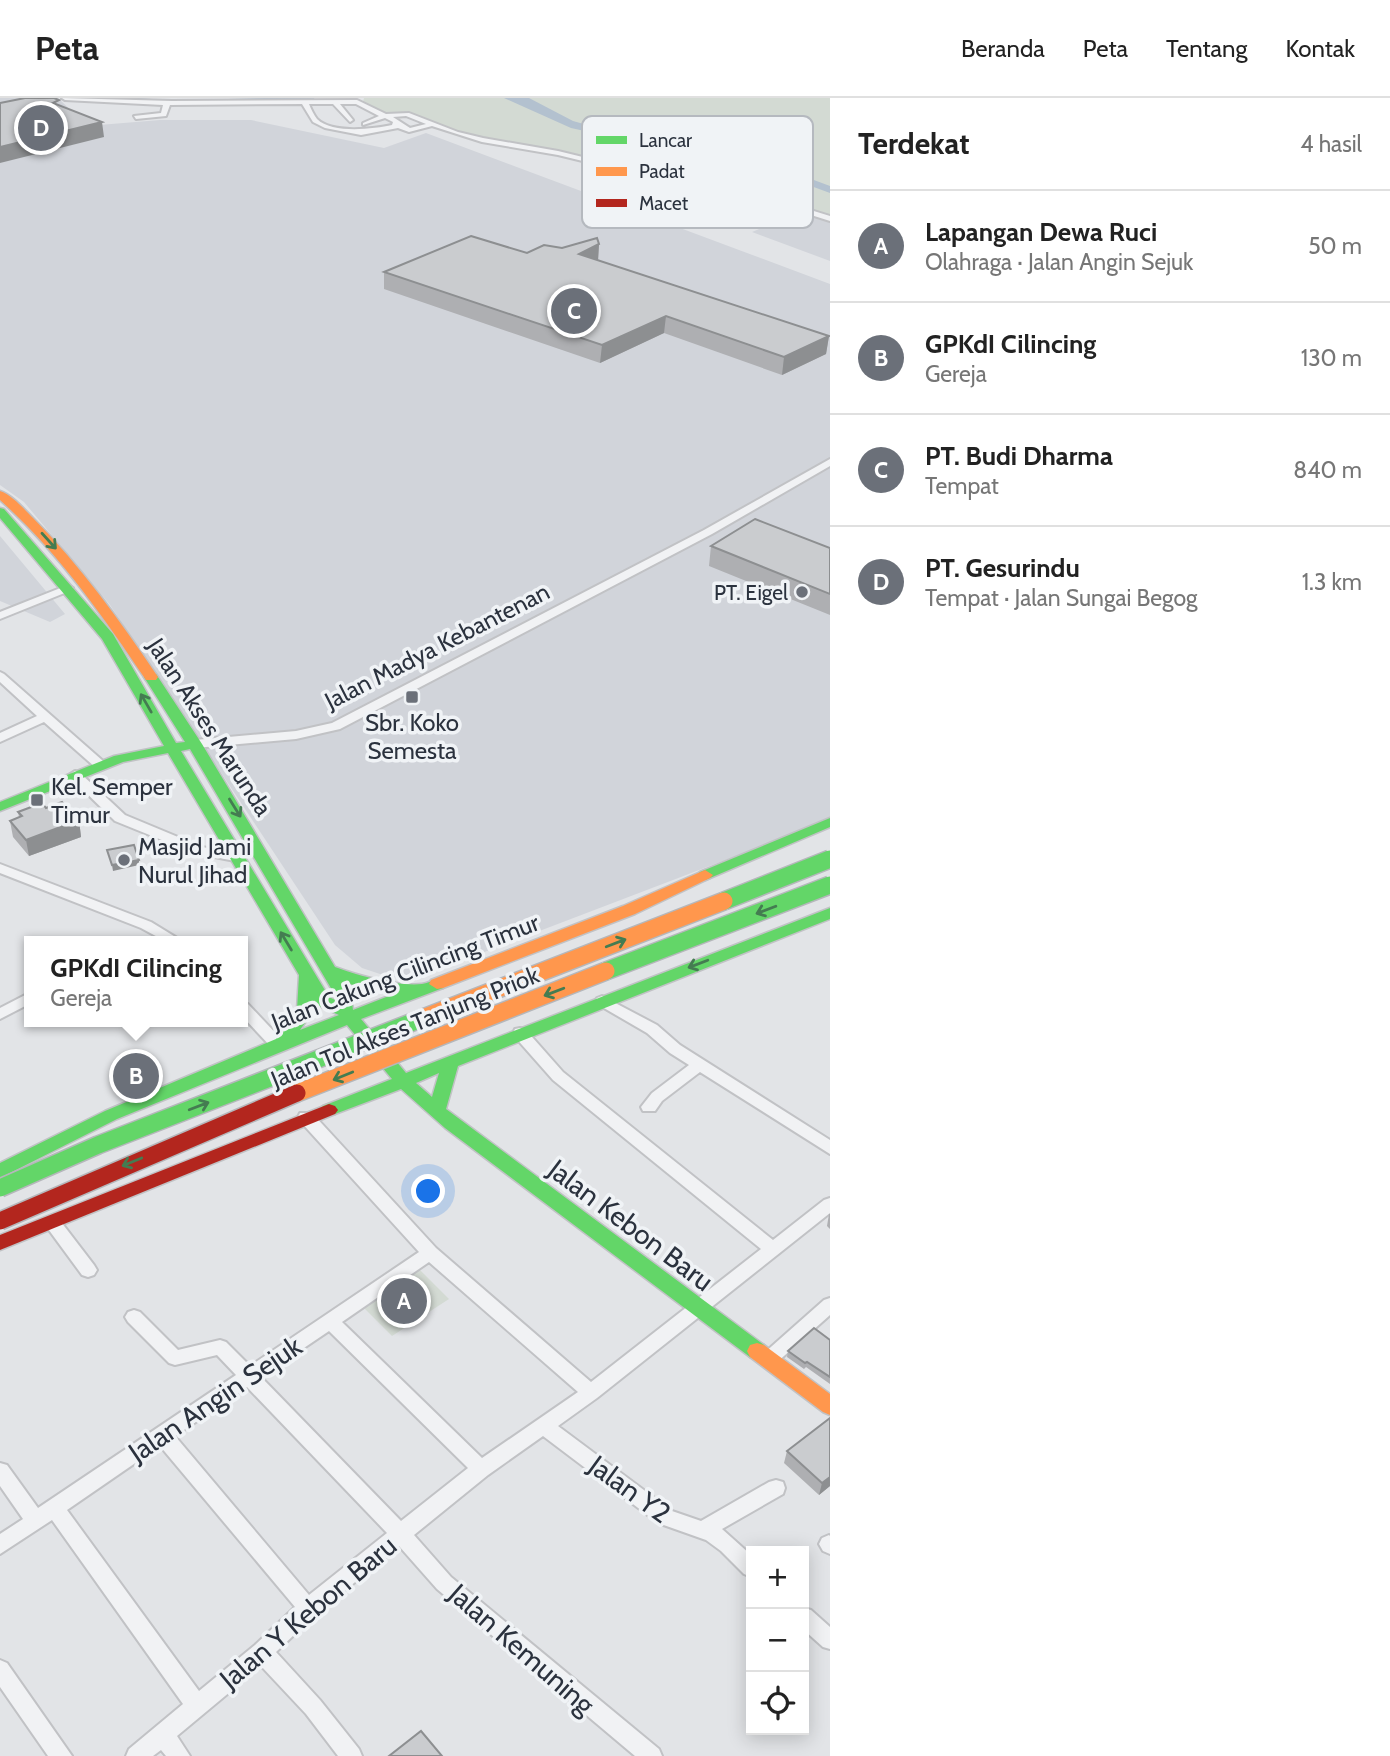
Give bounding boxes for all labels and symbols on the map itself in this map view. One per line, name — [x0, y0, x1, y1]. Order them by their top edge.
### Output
pin: D — [18, 102, 64, 154]
legend — [582, 116, 813, 228]
text: Lancar — [639, 129, 692, 152]
text: Padat — [639, 160, 685, 183]
text: Macet — [639, 192, 689, 215]
pin: C — [551, 285, 597, 337]
one-way arrow — [41, 532, 57, 550]
street label: Jalan Madya Kebantenan — [319, 577, 554, 716]
place label: PT. Eigel — [714, 580, 788, 605]
marker: PT. Eigel — [794, 584, 810, 600]
street label: Jalan Akses Marunda — [141, 632, 278, 822]
marker: Sbr. Koko Semesta — [404, 689, 420, 705]
one-way arrow — [139, 694, 153, 714]
place label: Sbr. Koko Semesta — [365, 708, 459, 765]
place label: Kel. Semper Timur — [51, 772, 173, 829]
marker: Kel. Semper Timur — [29, 792, 45, 808]
one-way arrow — [228, 797, 242, 817]
place label: Masjid Jami Nurul Jihad — [138, 832, 251, 889]
marker: Masjid Jami Nurul Jihad — [116, 852, 132, 868]
one-way arrow — [756, 904, 778, 917]
street label: Jalan Cakung Cilincing Timur — [266, 907, 543, 1037]
one-way arrow — [279, 932, 293, 952]
one-way arrow — [605, 936, 627, 948]
one-way arrow — [688, 959, 709, 972]
street label: Jalan Tol Akses Tanjung Priok — [266, 960, 543, 1094]
one-way arrow — [544, 986, 566, 999]
pin: B — [113, 1050, 159, 1102]
one-way arrow — [332, 1070, 354, 1083]
one-way arrow — [187, 1098, 209, 1111]
street label: Jalan Kebon Baru — [541, 1151, 720, 1298]
one-way arrow — [122, 1156, 143, 1169]
your location — [411, 1174, 445, 1208]
pin: A — [381, 1275, 427, 1327]
street label: Jalan Angin Sejuk — [121, 1328, 308, 1470]
street label: Jalan Y2 — [582, 1447, 678, 1530]
street label: Jalan Y Kebon Baru — [212, 1528, 403, 1696]
street label: Jalan Kemuning — [441, 1576, 603, 1722]

